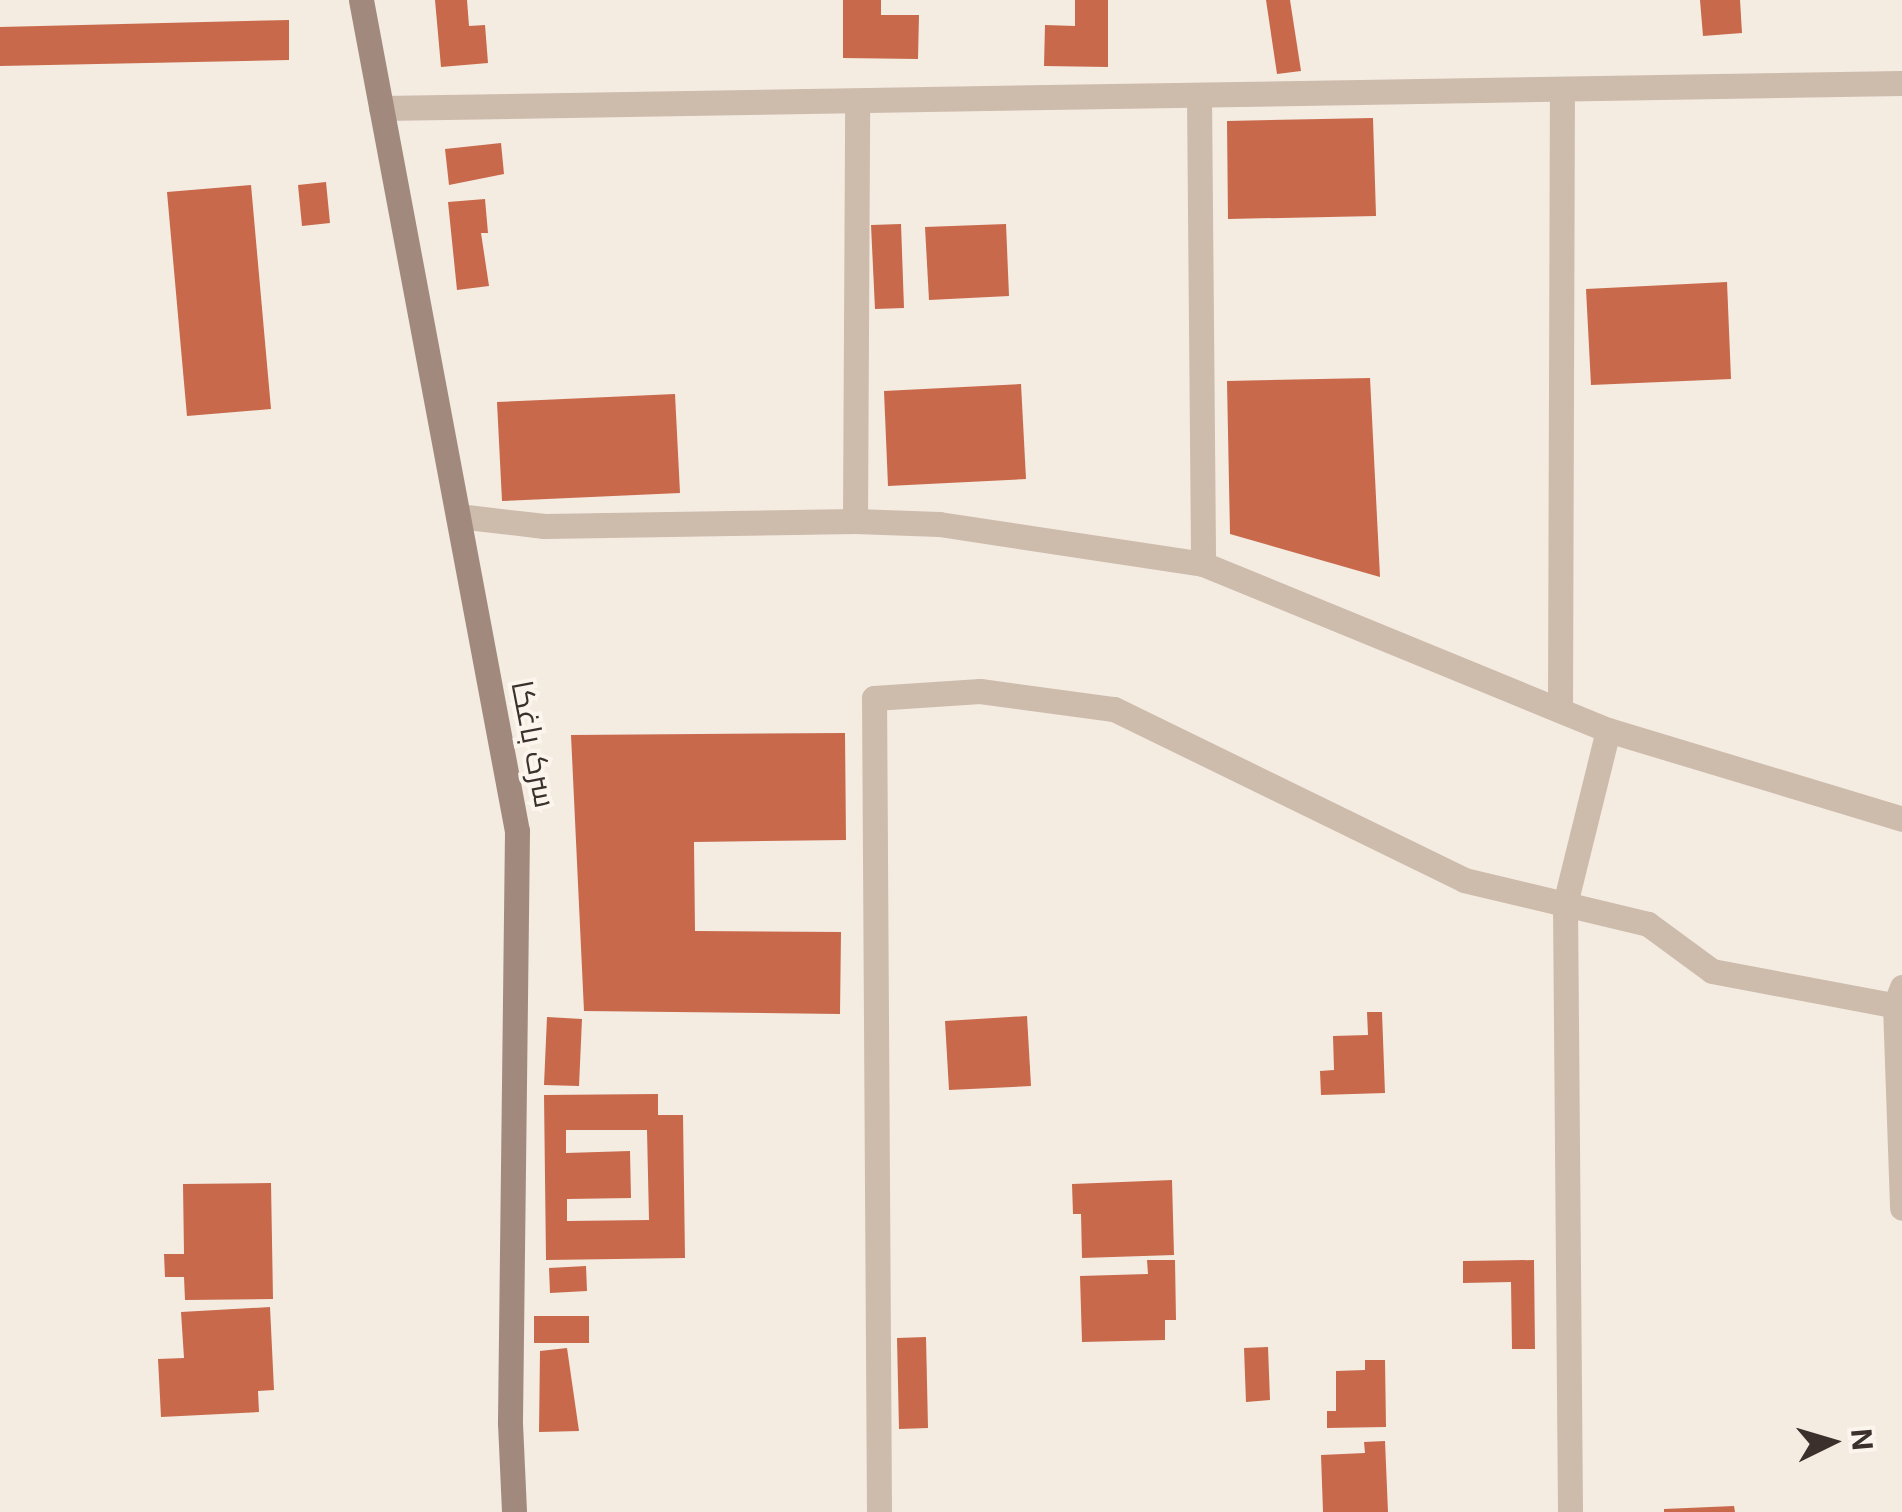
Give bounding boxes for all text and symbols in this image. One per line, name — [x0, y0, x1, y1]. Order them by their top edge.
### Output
street label: سرک باغکا — [504, 678, 564, 810]
north arrow — [1782, 1392, 1882, 1492]
text: N — [1844, 1427, 1880, 1451]

